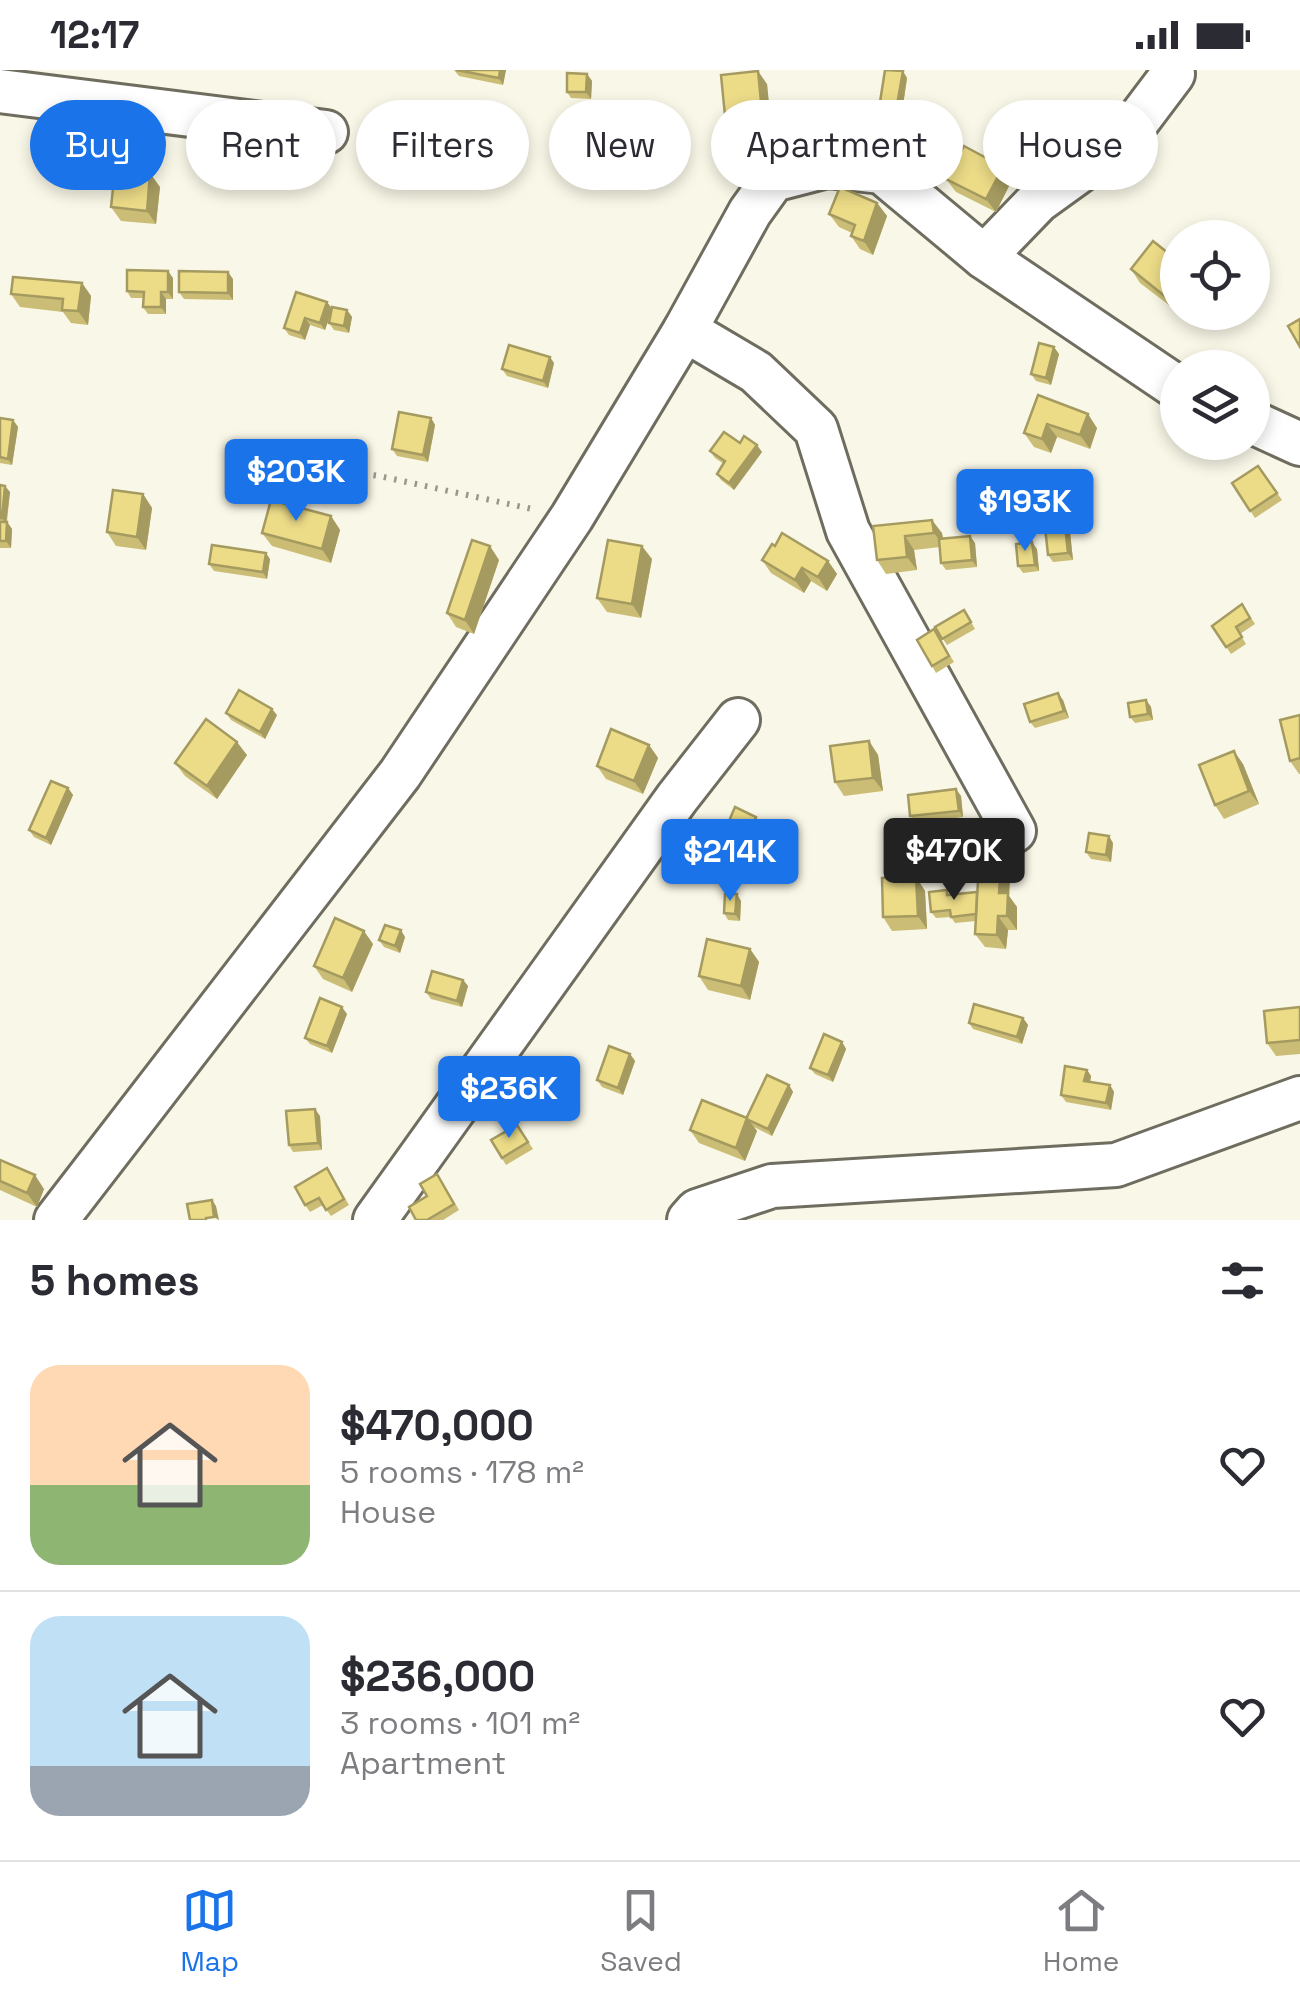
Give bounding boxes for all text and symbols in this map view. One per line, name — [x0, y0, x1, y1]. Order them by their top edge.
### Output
text: 12:17 — [50, 11, 139, 59]
chip: Buy — [30, 100, 166, 190]
chip: Rent — [186, 100, 336, 190]
chip: Filters — [356, 100, 529, 190]
chip: New — [549, 100, 691, 190]
chip: Apartment — [711, 100, 963, 190]
chip: House — [983, 100, 1158, 190]
map controls — [1160, 220, 1270, 460]
button: locate — [1160, 220, 1270, 330]
button: layers — [1160, 350, 1270, 460]
pin: $203K — [226, 439, 366, 524]
text: $203K — [247, 451, 345, 491]
pin: $193K — [955, 469, 1095, 554]
text: $193K — [978, 481, 1072, 521]
pin: $470K — [884, 818, 1024, 903]
pin: $214K — [660, 819, 800, 904]
text: $470K — [906, 830, 1002, 870]
text: $214K — [683, 831, 777, 871]
pin: $236K — [439, 1056, 579, 1141]
text: $236K — [460, 1068, 558, 1108]
icon: filters — [1215, 1253, 1270, 1308]
text: 5 homes — [30, 1254, 200, 1307]
text: $470,000 — [340, 1399, 534, 1452]
icon: home — [110, 1405, 230, 1525]
icon: heart — [1215, 1438, 1270, 1493]
text: 5 rooms · 178 m² — [340, 1452, 584, 1492]
text: House — [340, 1492, 436, 1532]
text: $236,000 — [340, 1650, 535, 1703]
icon: home — [110, 1656, 230, 1776]
icon: heart — [1215, 1689, 1270, 1744]
text: 3 rooms · 101 m² — [340, 1703, 580, 1743]
text: Apartment — [340, 1743, 506, 1783]
tab: Map — [181, 1883, 239, 1979]
tab: Saved — [600, 1883, 682, 1979]
tab: Home — [1043, 1883, 1119, 1979]

